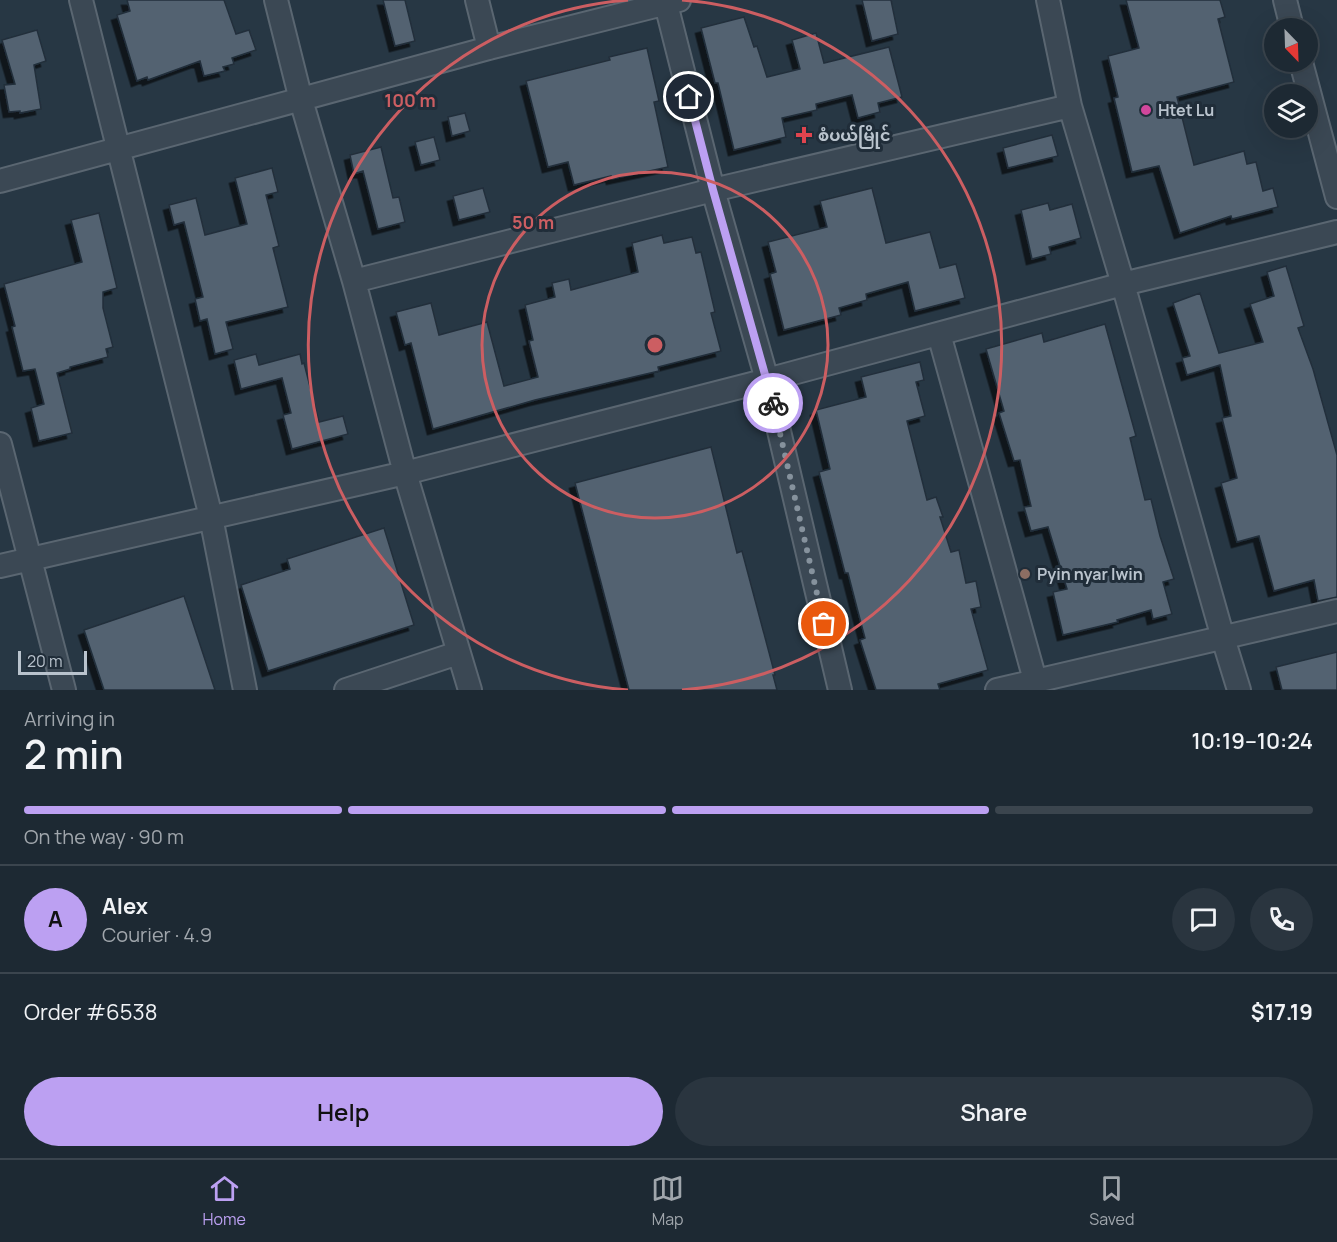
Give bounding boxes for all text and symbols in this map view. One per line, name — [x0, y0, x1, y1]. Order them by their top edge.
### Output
north arrow — [1264, 18, 1318, 72]
map controls — [1264, 18, 1318, 138]
pin — [663, 71, 714, 122]
icon: home — [672, 80, 705, 113]
button: layers — [1264, 84, 1318, 138]
text: 100 m — [384, 88, 436, 112]
place label: Htet Lu — [1158, 99, 1214, 121]
marker: Htet Lu — [1139, 103, 1153, 117]
place label: စံပယ်မြိုင် — [818, 124, 891, 149]
marker: စံပယ်မြိုင် — [795, 126, 813, 144]
text: 50 m — [512, 210, 554, 234]
centre of rings — [645, 335, 665, 355]
courier — [743, 373, 803, 433]
icon: bike — [757, 387, 790, 420]
place label: Pyin nyar lwin — [1037, 563, 1143, 585]
marker: Pyin nyar lwin — [1018, 567, 1032, 581]
pin — [798, 598, 849, 649]
icon: bag — [807, 607, 840, 640]
scale bar — [18, 648, 87, 676]
text: 20 m — [27, 650, 63, 672]
text: Arriving in — [24, 705, 115, 732]
text: 10:19–10:24 — [1191, 726, 1313, 756]
text: 2 min — [24, 727, 123, 781]
text: On the way · 90 m — [24, 823, 184, 850]
button: chat — [1172, 888, 1235, 951]
button: phone — [1250, 888, 1313, 951]
text: Alex — [102, 891, 148, 921]
text: A — [48, 904, 63, 934]
text: Courier · 4.9 — [102, 921, 212, 948]
text: Order #6538 — [24, 997, 157, 1027]
text: $17.19 — [1251, 997, 1313, 1027]
button: Help — [24, 1077, 663, 1146]
button: Share — [675, 1077, 1313, 1146]
tab: Home — [203, 1172, 246, 1230]
tab: Map — [651, 1172, 684, 1230]
tab: Saved — [1089, 1172, 1134, 1230]

